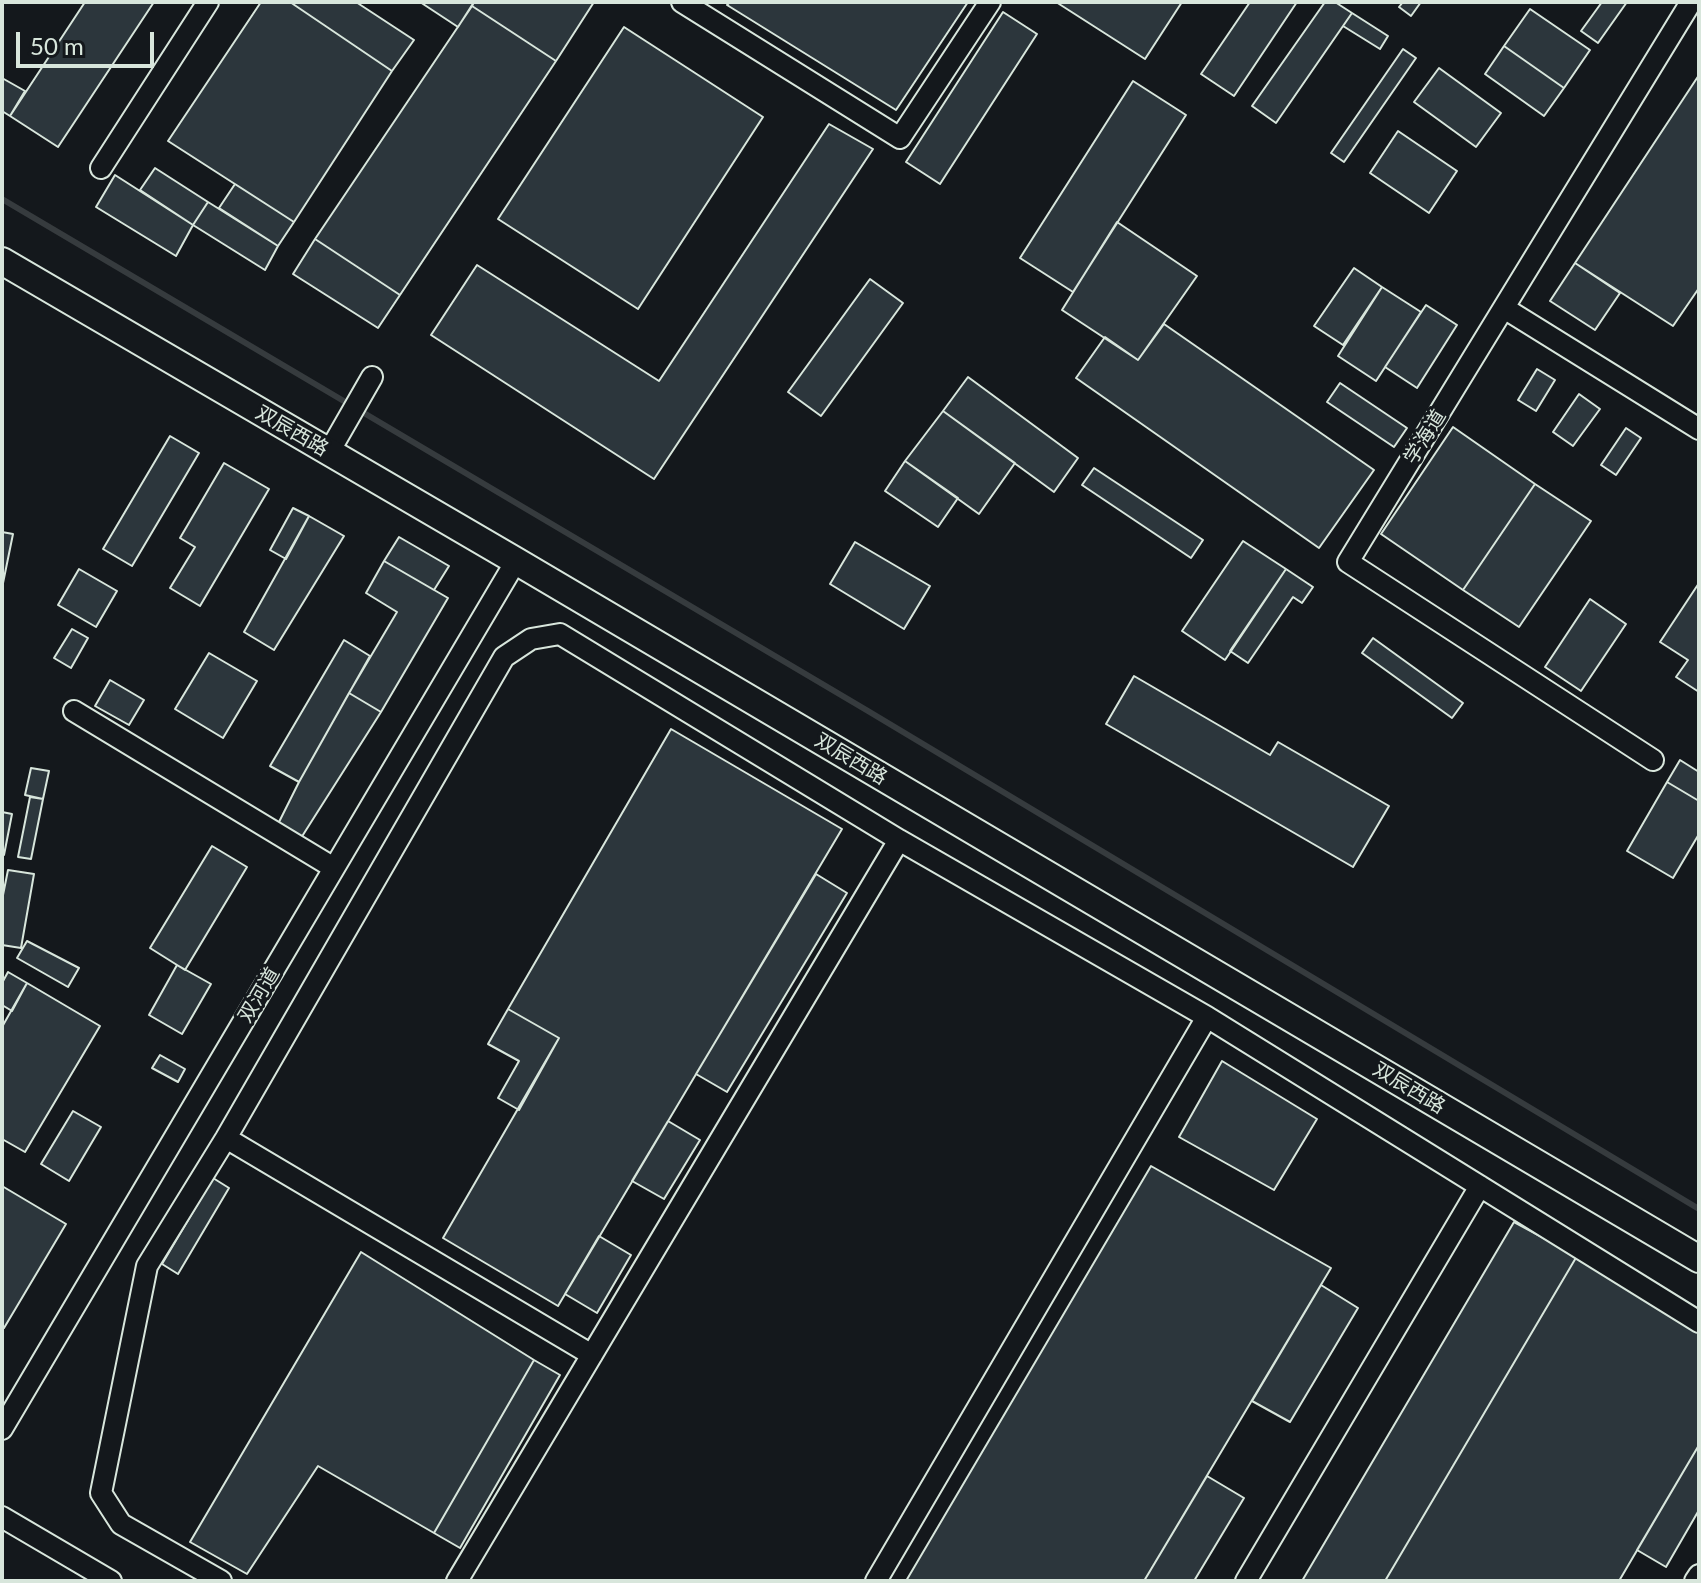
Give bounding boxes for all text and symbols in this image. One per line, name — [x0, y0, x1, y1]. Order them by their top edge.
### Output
scale bar — [20, 16, 158, 66]
text: 50 m — [30, 31, 84, 60]
street label: 双辰西路 — [251, 401, 333, 461]
street label: 学海道 — [1399, 405, 1451, 469]
street label: 双辰西路 — [811, 728, 891, 790]
street label: 双河道 — [233, 963, 285, 1027]
street label: 双辰西路 — [1369, 1057, 1449, 1119]

